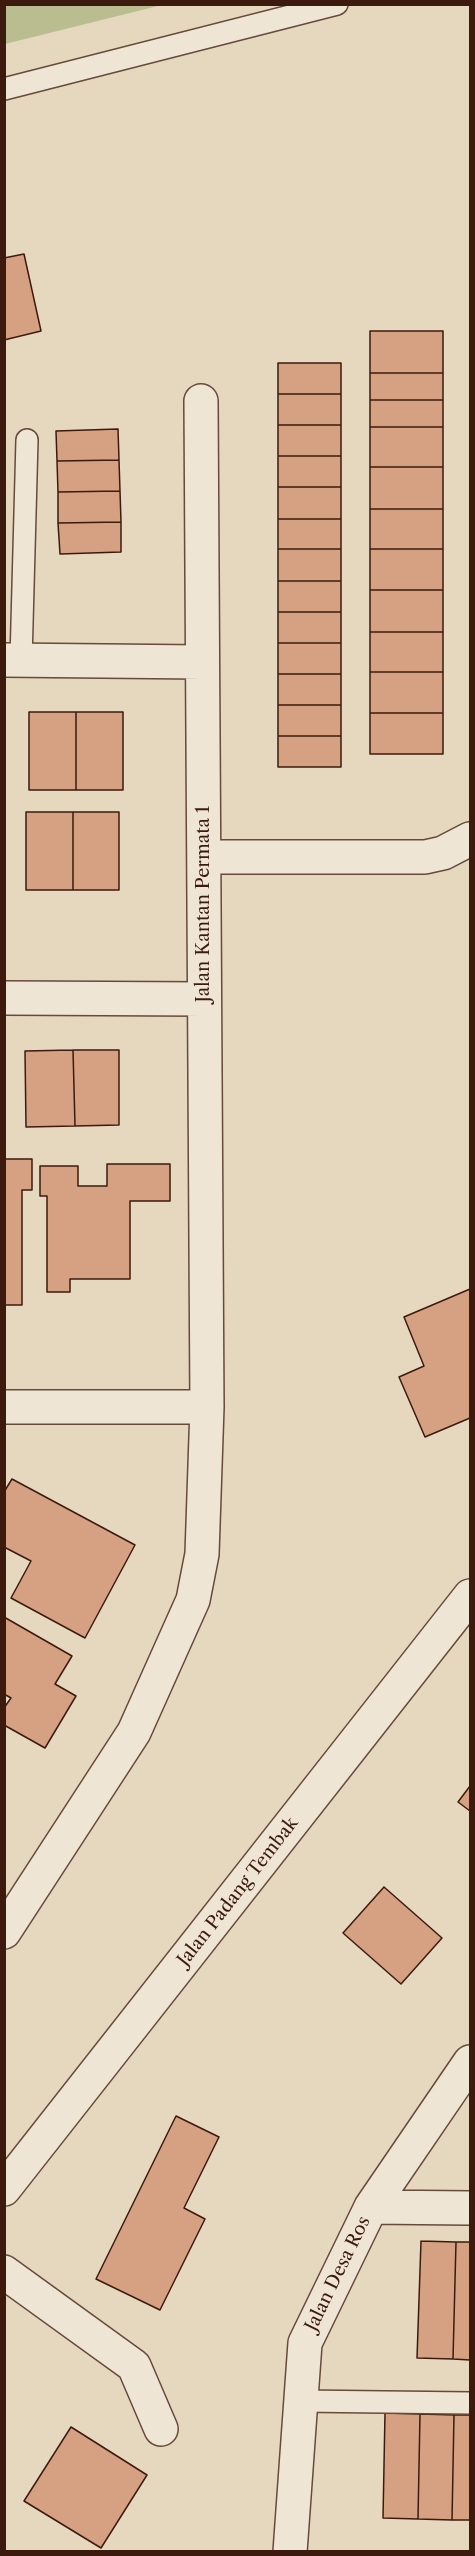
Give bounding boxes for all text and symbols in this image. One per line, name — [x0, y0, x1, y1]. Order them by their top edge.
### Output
street label: Jalan Kantan Permata 1 — [193, 806, 215, 1002]
street label: Jalan Padang Tembak — [173, 1813, 303, 1971]
street label: Jalan Desa Ros — [301, 2213, 375, 2335]

